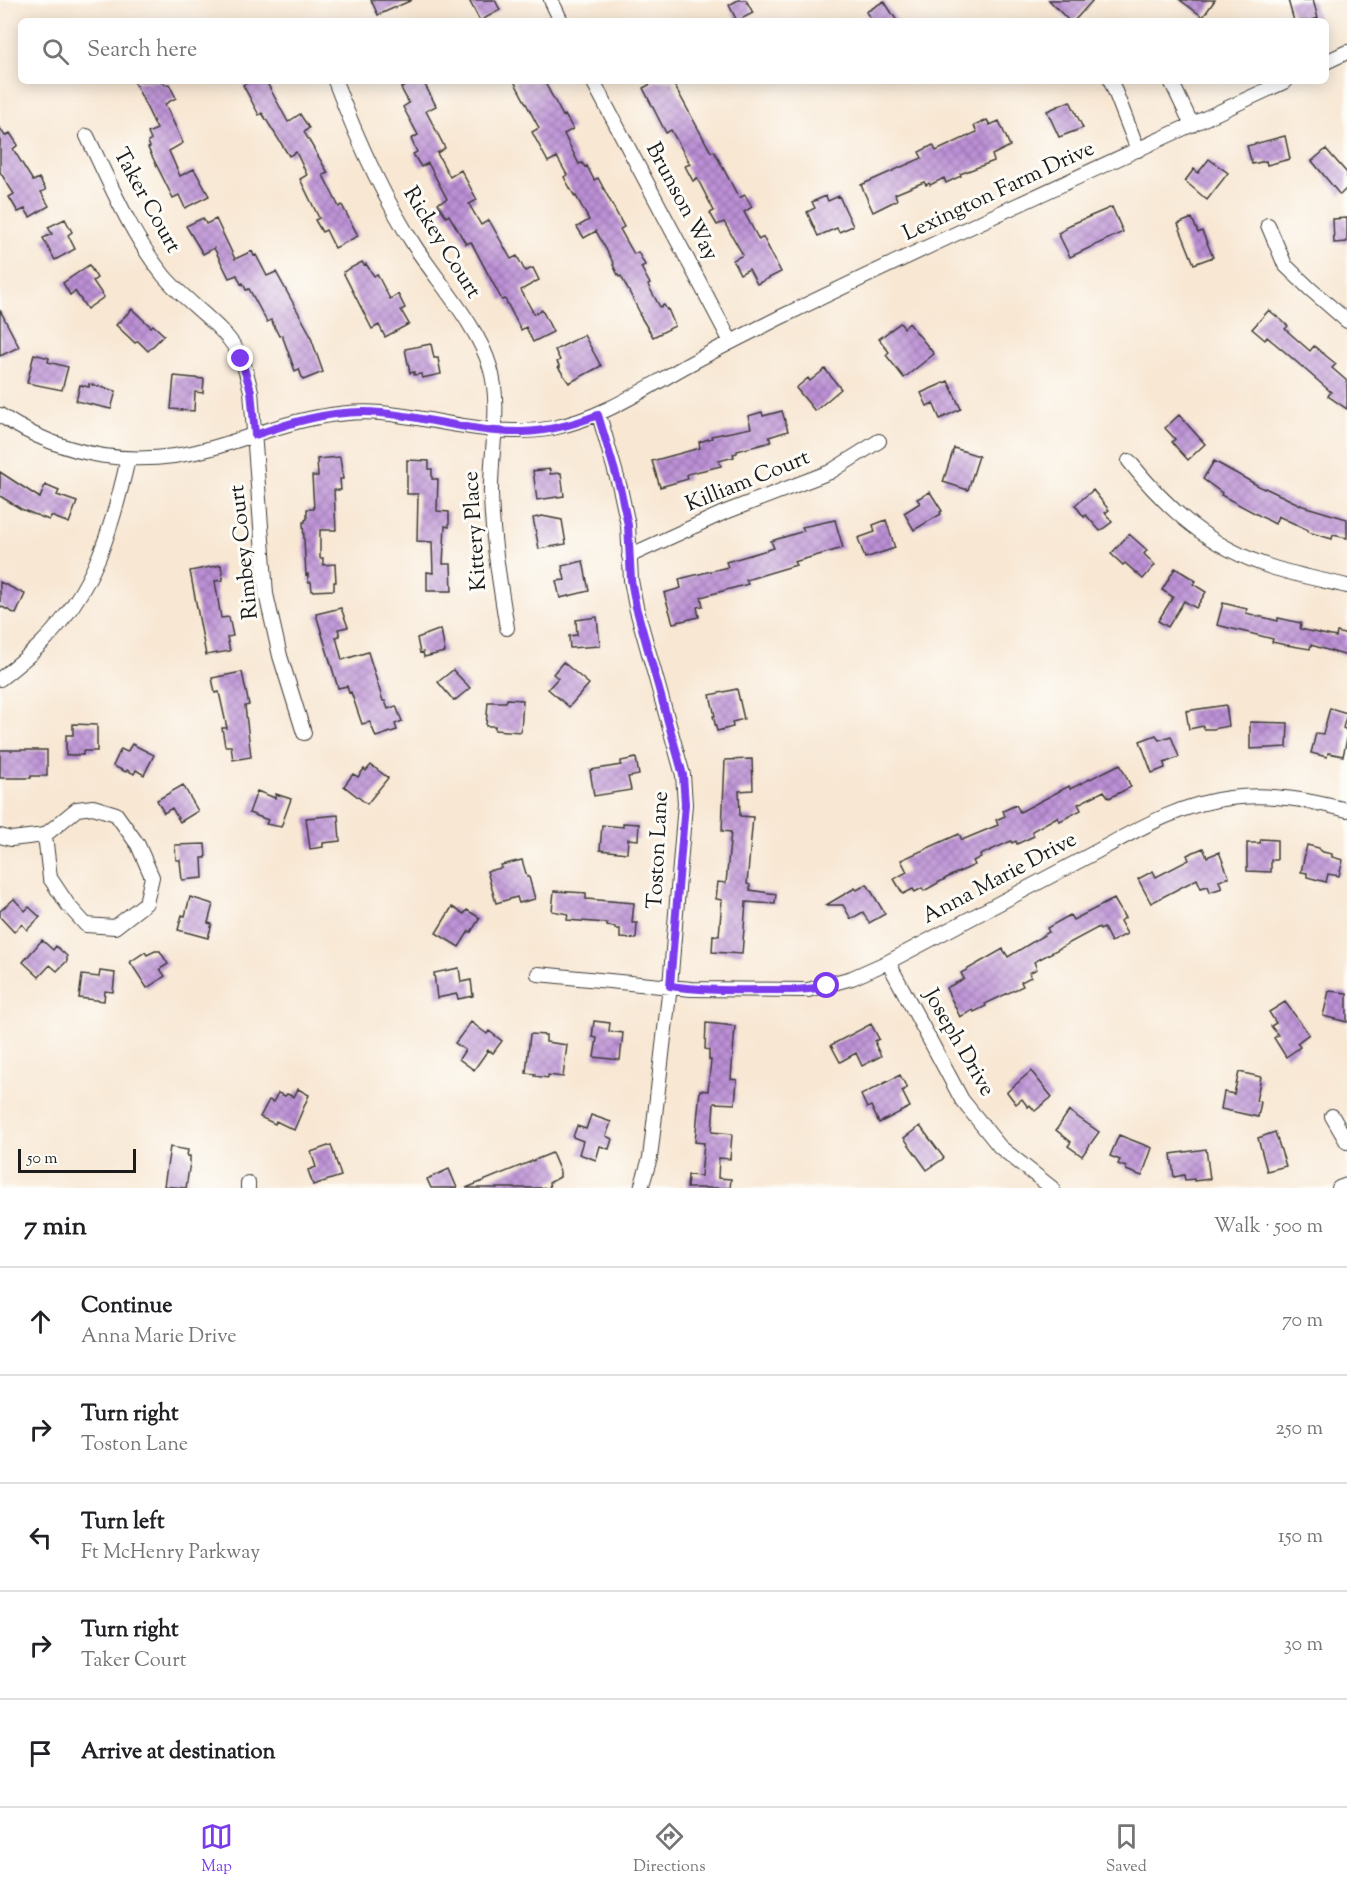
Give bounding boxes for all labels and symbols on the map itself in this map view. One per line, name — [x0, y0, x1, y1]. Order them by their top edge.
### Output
street label: Lexington Farm Drive — [898, 134, 1100, 250]
street label: Brunson Way — [636, 137, 726, 267]
street label: Taker Court — [104, 143, 188, 260]
street label: Rickey Court — [394, 181, 488, 306]
route end — [227, 345, 253, 371]
street label: Killiam Court — [681, 442, 815, 521]
street label: Kittery Place — [456, 470, 496, 592]
street label: Rimbey Court — [222, 483, 268, 621]
street label: Toston Lane — [640, 790, 678, 910]
street label: Anna Marie Drive — [917, 825, 1083, 933]
route start — [813, 972, 839, 998]
street label: Joseph Drive — [914, 982, 1002, 1103]
scale bar — [18, 1146, 136, 1174]

